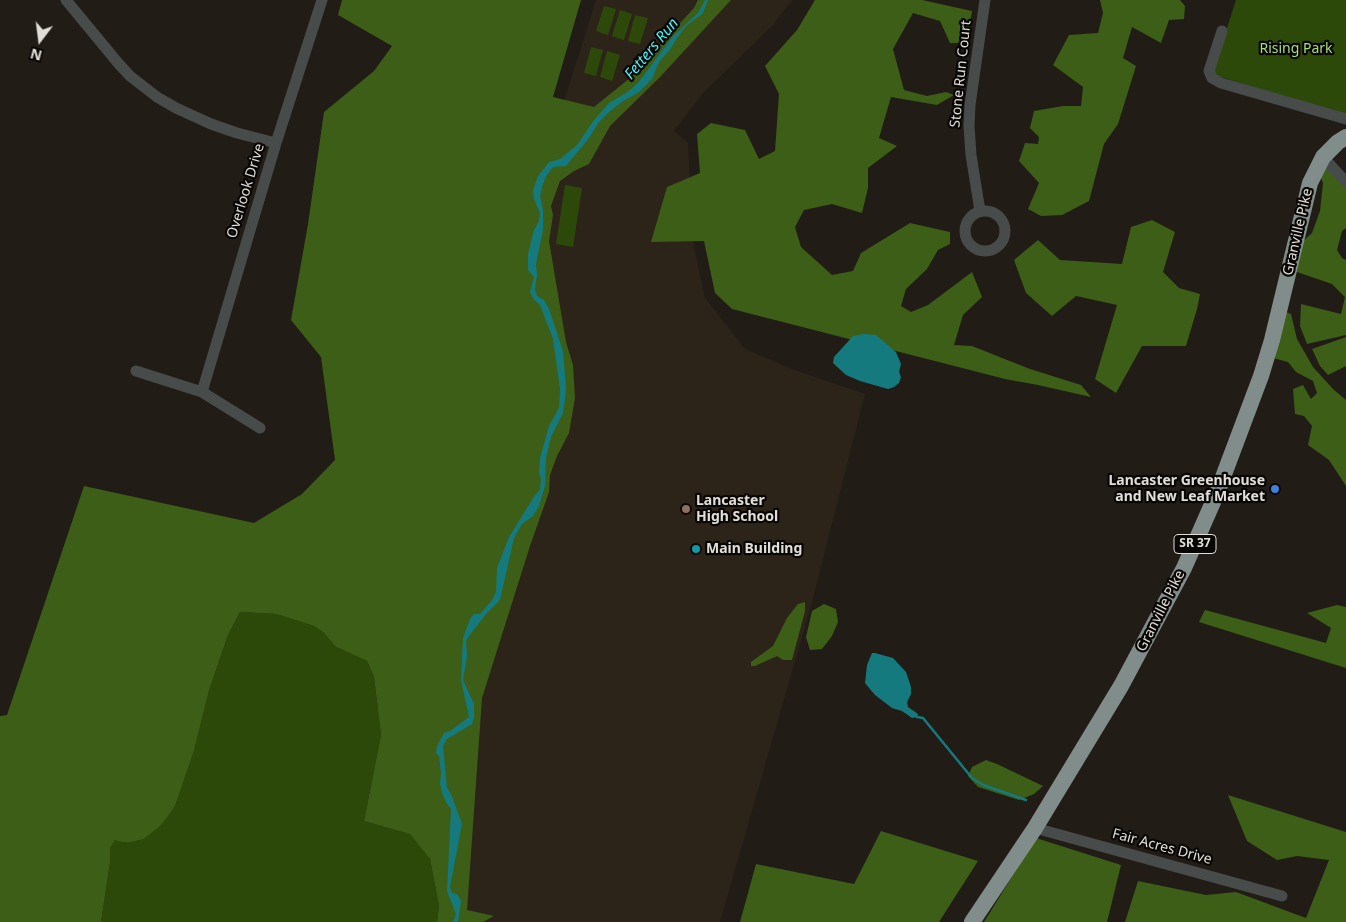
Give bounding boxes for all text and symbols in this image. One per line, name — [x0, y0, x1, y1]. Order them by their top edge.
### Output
north arrow — [15, 15, 65, 65]
water label: Fetters Run — [621, 15, 683, 83]
street label: Stone Run Court — [947, 19, 975, 129]
park label: Rising Park — [1259, 41, 1333, 57]
text: N — [28, 44, 44, 66]
street label: Overlook Drive — [224, 142, 268, 240]
street label: Granville Pike — [1280, 187, 1316, 277]
place label: Lancaster Greenhouse and New Leaf Market — [1108, 473, 1265, 506]
marker: Lancaster Greenhouse and New Leaf Market — [1269, 483, 1281, 495]
place label: Lancaster High School — [696, 493, 778, 526]
marker: Lancaster High School — [680, 503, 692, 515]
road number: SR 37 — [1174, 534, 1216, 554]
place label: Main Building — [706, 541, 802, 557]
marker: Main Building — [690, 543, 702, 555]
street label: Granville Pike — [1133, 567, 1189, 655]
street label: Fair Acres Drive — [1110, 826, 1214, 868]

